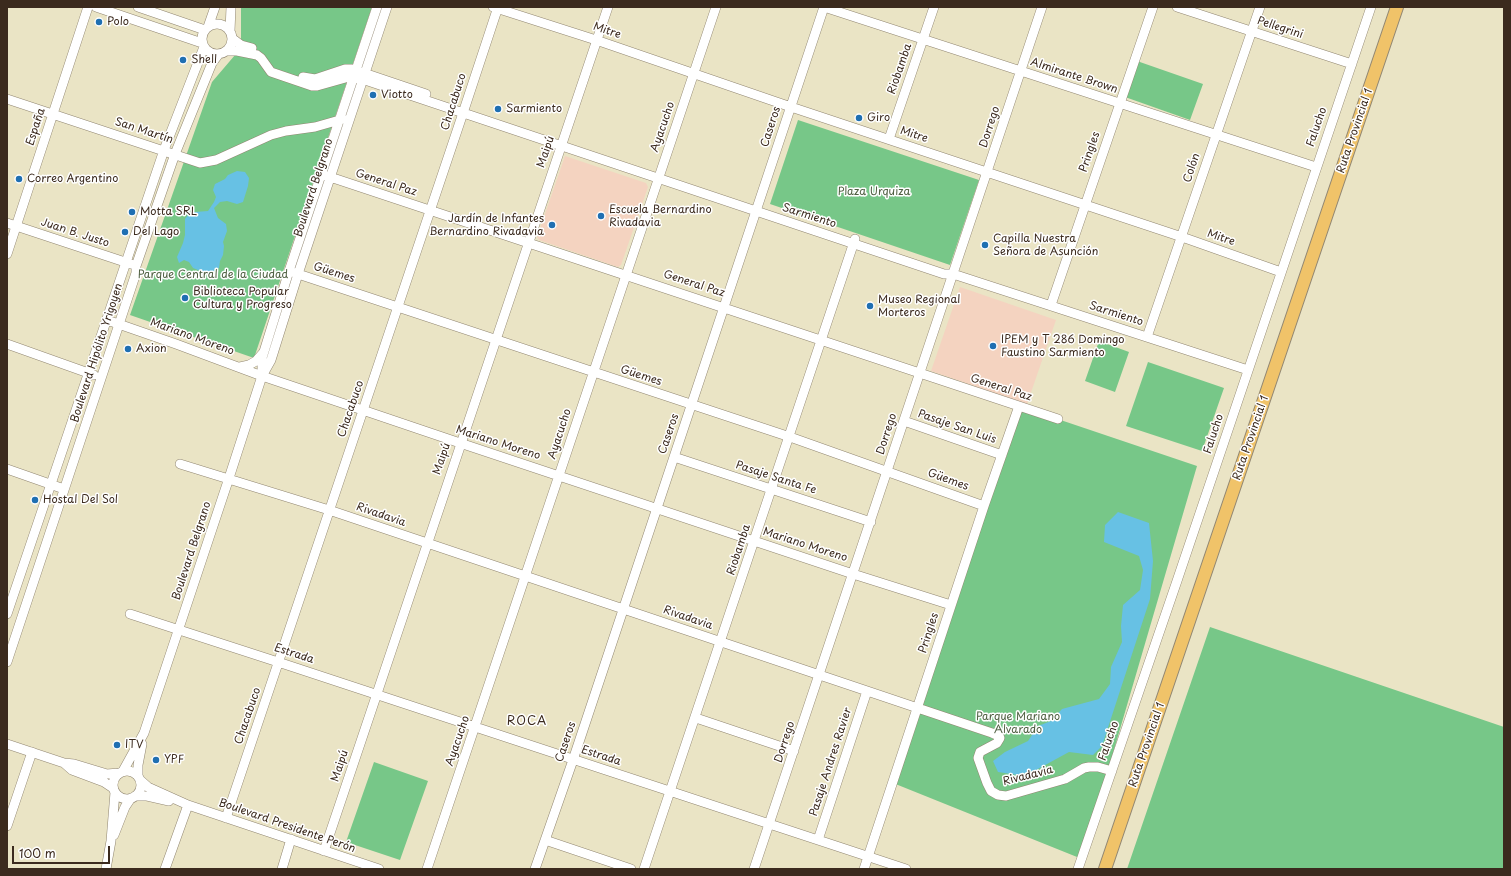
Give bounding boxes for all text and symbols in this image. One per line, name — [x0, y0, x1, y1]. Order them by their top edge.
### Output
street label: Pellegrini — [1255, 14, 1305, 42]
place label: Polo — [107, 15, 129, 29]
marker: Polo — [94, 17, 104, 27]
street label: Mitre — [591, 20, 623, 42]
street label: Riobamba — [885, 42, 915, 96]
place label: Shell — [191, 53, 217, 67]
marker: Shell — [178, 55, 188, 65]
street label: Almirante Brown — [1029, 56, 1119, 96]
street label: Chacabuco — [439, 72, 469, 132]
street label: Ruta Provincial 1 — [1334, 87, 1376, 175]
place label: Viotto — [381, 88, 413, 102]
marker: Viotto — [368, 90, 378, 100]
street label: Ayacucho — [648, 100, 678, 154]
place label: Sarmiento — [506, 102, 562, 116]
marker: Sarmiento — [493, 104, 503, 114]
street label: Caseros — [758, 105, 784, 149]
street label: Dorrego — [977, 105, 1003, 149]
street label: Falucho — [1304, 105, 1330, 149]
street label: España — [24, 107, 48, 147]
place label: Giro — [867, 111, 890, 125]
marker: Giro — [854, 113, 864, 123]
street label: San Martín — [113, 115, 175, 147]
street label: Mitre — [898, 124, 930, 146]
street label: Pringles — [1077, 130, 1103, 174]
street label: Maipú — [534, 134, 558, 170]
street label: Boulevard Belgrano — [292, 137, 336, 239]
street label: Colón — [1181, 152, 1203, 184]
street label: General Paz — [354, 167, 418, 199]
place label: Correo Argentino — [27, 172, 118, 186]
marker: Correo Argentino — [14, 174, 24, 184]
park label: Plaza Urquiza — [838, 185, 910, 199]
street label: Sarmiento — [780, 201, 838, 231]
place label: Escuela Bernardino Rivadavia — [609, 203, 711, 229]
place label: Motta SRL — [140, 205, 197, 219]
marker: Motta SRL — [127, 207, 137, 217]
marker: Escuela Bernardino Rivadavia — [596, 211, 606, 221]
place label: Jardín de Infantes Bernardino Rivadavia — [429, 212, 544, 238]
street label: Juan B. Justo — [39, 216, 111, 250]
marker: Jardín de Infantes Bernardino Rivadavia — [547, 220, 557, 230]
place label: Del Lago — [133, 225, 179, 239]
marker: Del Lago — [120, 227, 130, 237]
street label: Mitre — [1205, 227, 1237, 249]
place label: Capilla Nuestra Señora de Asunción — [993, 232, 1098, 258]
marker: Capilla Nuestra Señora de Asunción — [980, 240, 990, 250]
street label: Güemes — [312, 260, 356, 286]
park label: Parque Central de la Ciudad — [138, 268, 288, 282]
street label: General Paz — [662, 268, 726, 300]
street label: Boulevard Hipólito Yrigoyen — [68, 282, 126, 424]
place label: Biblioteca Popular Cultura y Progreso — [193, 285, 292, 311]
marker: Biblioteca Popular Cultura y Progreso — [180, 293, 190, 303]
place label: Museo Regional Morteros — [878, 293, 960, 319]
street label: Sarmiento — [1087, 299, 1145, 329]
marker: Museo Regional Morteros — [865, 301, 875, 311]
street label: Mariano Moreno — [148, 316, 236, 358]
place label: IPEM y T 286 Domingo Faustino Sarmiento — [1001, 333, 1125, 359]
marker: IPEM y T 286 Domingo Faustino Sarmiento — [988, 341, 998, 351]
place label: Axion — [136, 342, 167, 356]
marker: Axion — [123, 344, 133, 354]
street label: Güemes — [619, 363, 663, 389]
street label: General Paz — [969, 372, 1033, 404]
street label: Chacabuco — [335, 379, 367, 439]
street label: Ruta Provincial 1 — [1230, 394, 1272, 482]
street label: Ayacucho — [546, 407, 574, 461]
street label: Pasaje San Luis — [916, 407, 998, 447]
street label: Caseros — [656, 412, 682, 456]
street label: Dorrego — [874, 412, 900, 456]
street label: Falucho — [1201, 412, 1227, 456]
street label: Mariano Moreno — [454, 423, 542, 463]
street label: Maipú — [430, 441, 454, 477]
street label: Pasaje Santa Fe — [734, 459, 818, 497]
street label: Güemes — [926, 467, 970, 493]
place label: Hostal Del Sol — [43, 493, 118, 507]
marker: Hostal Del Sol — [30, 495, 40, 505]
street label: Boulevard Belgrano — [170, 500, 214, 602]
street label: Rivadavia — [354, 500, 408, 530]
street label: Riobamba — [725, 523, 753, 577]
street label: Mariano Moreno — [761, 525, 849, 565]
street label: Rivadavia — [661, 603, 715, 633]
street label: Pringles — [916, 611, 942, 655]
street label: Estrada — [272, 641, 316, 667]
street label: Chacabuco — [232, 686, 264, 746]
street label: Ruta Provincial 1 — [1126, 701, 1168, 789]
street label: Pasaje Andres Ravier — [807, 706, 855, 818]
park label: Parque Mariano Alvarado — [976, 710, 1060, 736]
street label: Ayacucho — [443, 714, 473, 768]
district label: ROCA — [507, 715, 547, 729]
street label: Falucho — [1096, 719, 1122, 763]
street label: Caseros — [553, 720, 579, 764]
street label: Dorrego — [772, 720, 798, 764]
place label: ITV — [125, 738, 143, 752]
marker: ITV — [112, 740, 122, 750]
street label: Estrada — [579, 743, 623, 769]
street label: Maipú — [329, 748, 351, 784]
place label: YPF — [164, 753, 184, 767]
marker: YPF — [151, 755, 161, 765]
street label: Rivadavia — [1001, 763, 1055, 789]
street label: Boulevard Presidente Perón — [217, 796, 357, 856]
scale bar — [14, 838, 112, 864]
text: 100 m — [19, 844, 56, 862]

